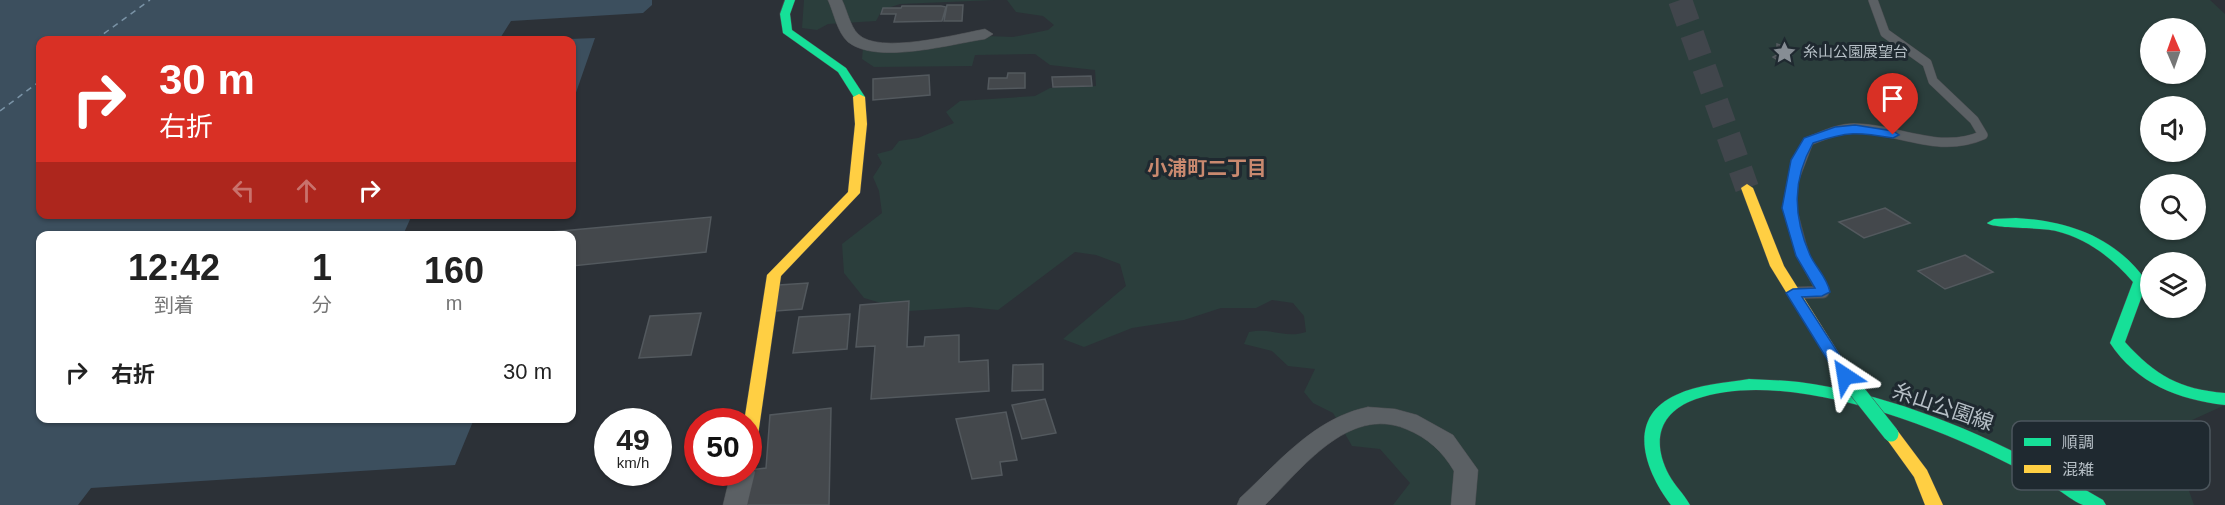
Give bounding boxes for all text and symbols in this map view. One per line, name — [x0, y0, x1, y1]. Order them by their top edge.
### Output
north arrow — [2140, 18, 2206, 84]
map controls — [2140, 18, 2206, 318]
place icon: 糸山公園展望台 — [1772, 39, 1798, 65]
place label: 糸山公園展望台 — [1803, 43, 1908, 60]
text: 30 m — [159, 56, 255, 103]
icon: right — [60, 60, 138, 138]
pin — [1867, 73, 1918, 135]
icon: arrive — [1876, 82, 1909, 115]
button: sound — [2140, 96, 2206, 162]
text: 右折 — [159, 112, 213, 142]
district label: 小浦町二丁目 — [1147, 157, 1267, 179]
icon: left — [227, 174, 260, 207]
icon: ahead — [290, 174, 323, 207]
icon: right — [353, 174, 386, 207]
button: search — [2140, 174, 2206, 240]
text: 12:42 — [128, 247, 220, 288]
text: 1 — [312, 247, 332, 288]
text: 160 — [424, 250, 484, 291]
button: layers — [2140, 252, 2206, 318]
text: m — [446, 292, 462, 314]
text: 到着 — [154, 294, 194, 316]
text: 分 — [312, 294, 332, 316]
position arrow — [1813, 344, 1877, 408]
icon: right — [60, 356, 93, 389]
text: 30 m — [503, 359, 552, 384]
text: 右折 — [111, 362, 155, 387]
street label: 糸山公園線 — [1890, 379, 1997, 434]
speed limit sign: 50 — [684, 408, 762, 486]
legend — [2012, 421, 2210, 490]
text: 49 — [616, 423, 650, 456]
text: 順調 — [2062, 434, 2094, 451]
text: km/h — [617, 454, 649, 471]
text: 混雑 — [2062, 461, 2094, 478]

